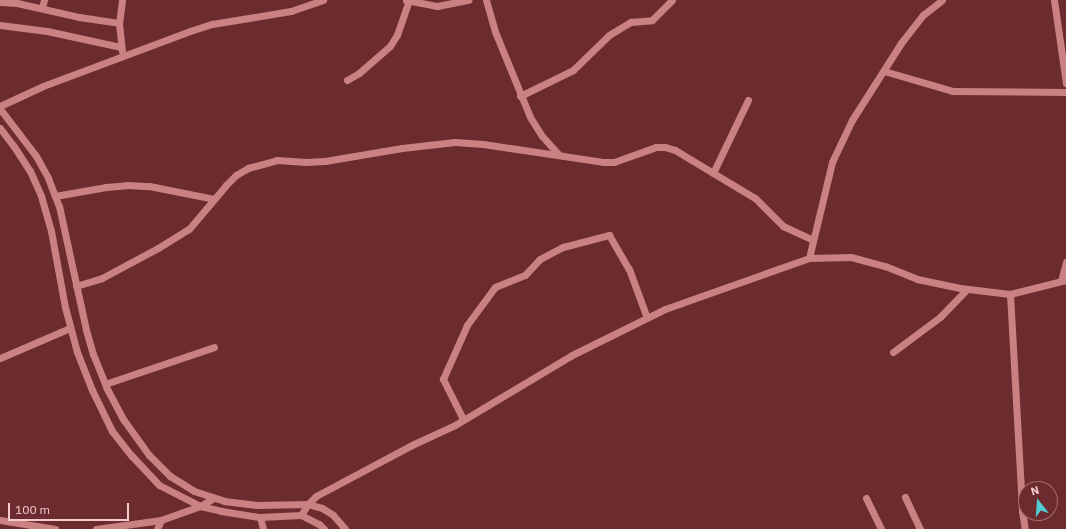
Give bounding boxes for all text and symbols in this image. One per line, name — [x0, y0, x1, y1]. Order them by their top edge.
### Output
north arrow — [1018, 481, 1058, 521]
text: N — [1029, 483, 1041, 498]
scale bar — [10, 495, 131, 521]
text: 100 m — [15, 502, 50, 517]

